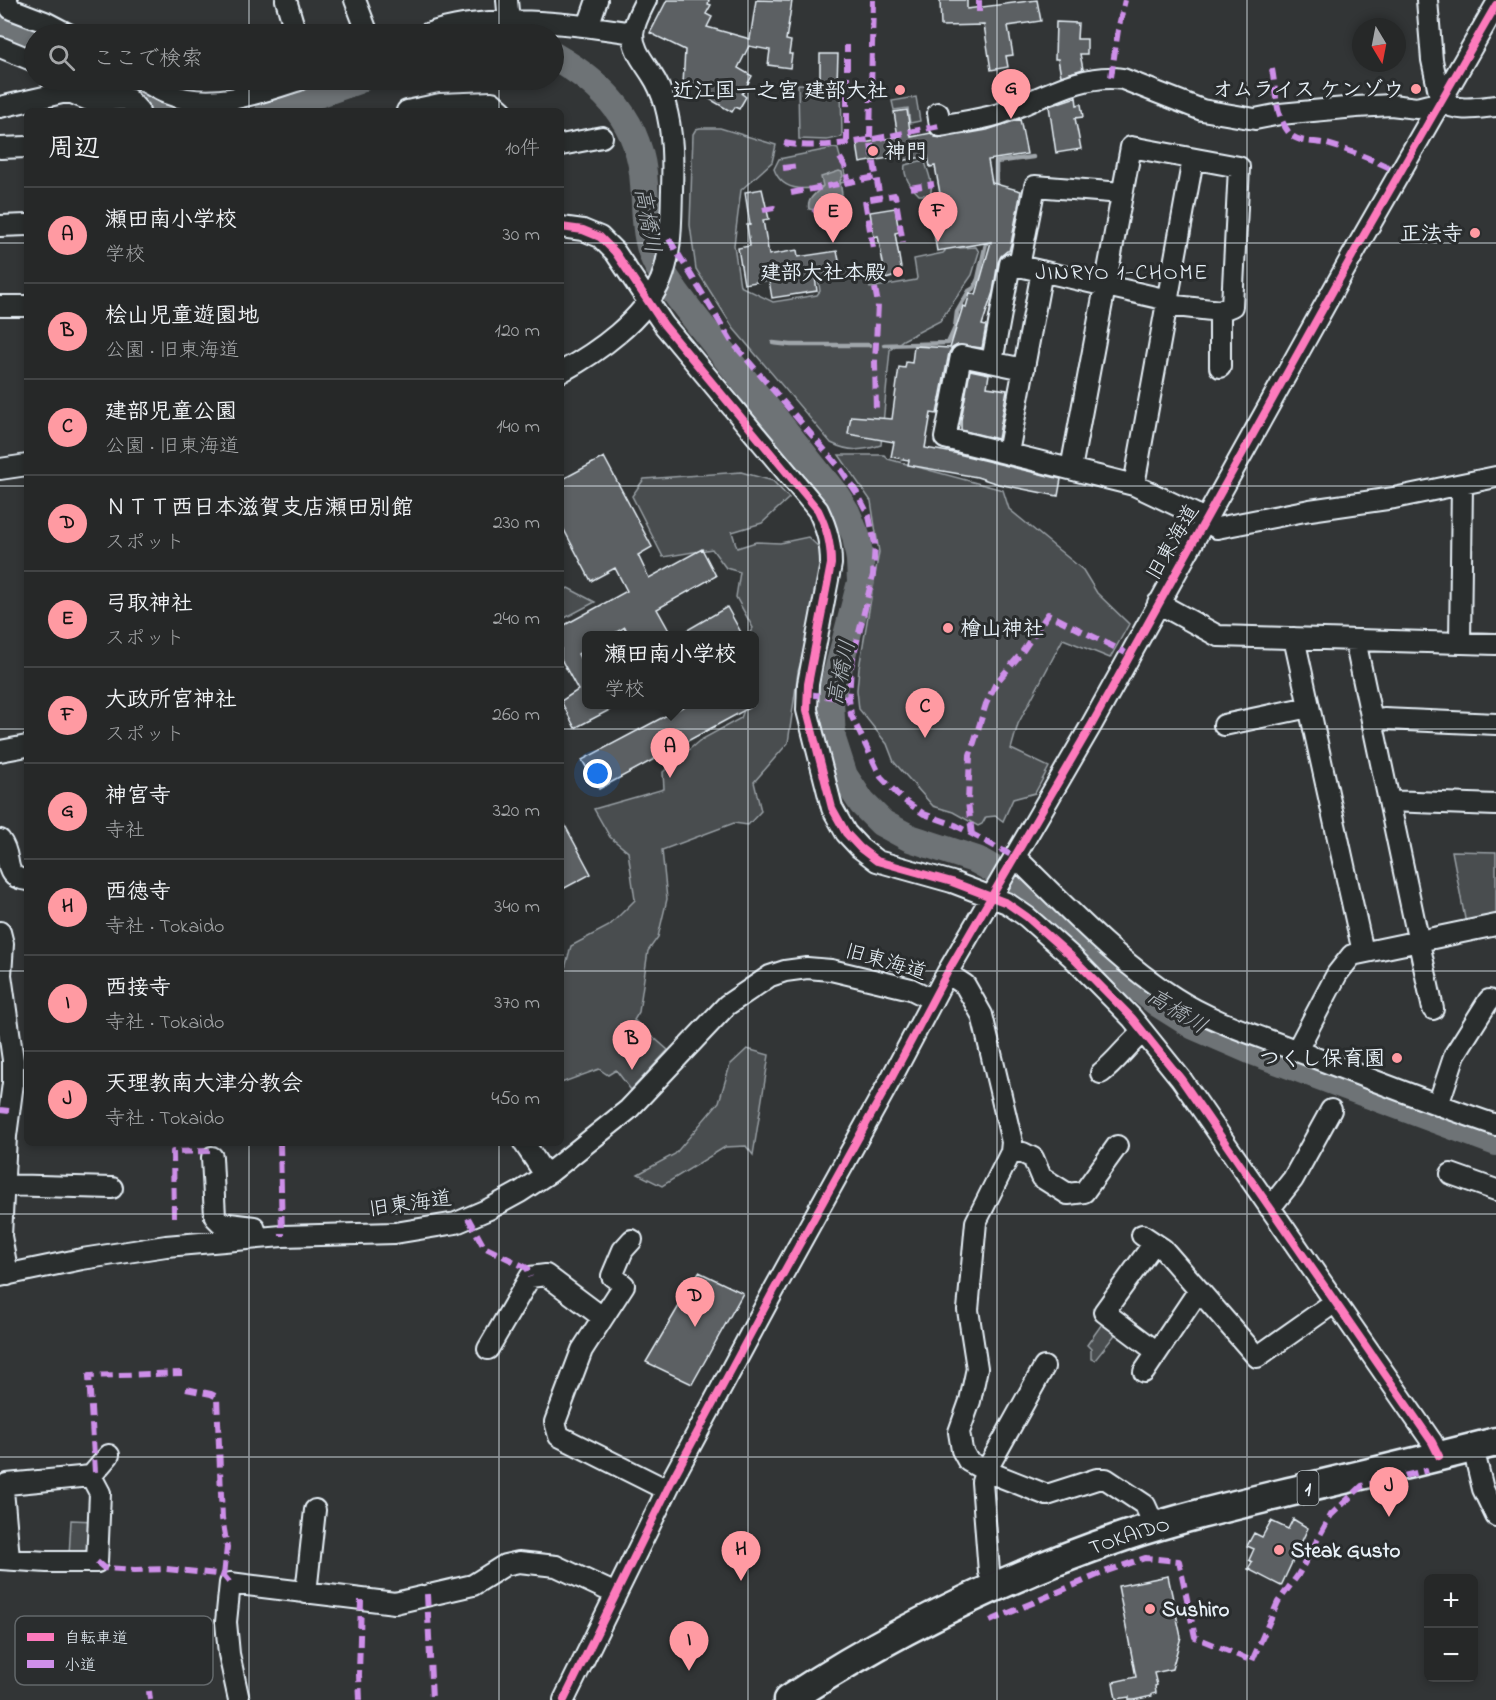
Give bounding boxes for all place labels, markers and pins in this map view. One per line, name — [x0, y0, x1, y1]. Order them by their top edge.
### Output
pin: G — [992, 70, 1030, 119]
place label: オムライス ケンゾウ — [1212, 76, 1404, 106]
place label: 近江国一之宮 建部大社 — [673, 77, 888, 107]
marker: オムライス ケンゾウ — [1409, 82, 1423, 96]
marker: 近江国一之宮 建部大社 — [893, 83, 907, 97]
place label: 神門 — [885, 138, 927, 168]
marker: 神門 — [866, 144, 880, 158]
pin: F — [918, 192, 958, 242]
pin: E — [814, 194, 852, 243]
place label: 正法寺 — [1400, 220, 1463, 250]
marker: 正法寺 — [1468, 226, 1482, 240]
place label: 建部大社本殿 — [760, 259, 886, 289]
marker: 建部大社本殿 — [891, 265, 905, 279]
place label: 檜山神社 — [960, 615, 1044, 645]
marker: 檜山神社 — [941, 621, 955, 635]
pin: C — [906, 688, 944, 738]
pin: A — [650, 728, 690, 778]
pin: B — [612, 1020, 652, 1070]
place label: つくし保育園 — [1259, 1045, 1385, 1075]
marker: つくし保育園 — [1390, 1051, 1404, 1065]
pin: D — [676, 1278, 714, 1327]
pin: J — [1370, 1468, 1408, 1517]
pin: H — [722, 1532, 760, 1581]
place label: Steak Gusto — [1291, 1537, 1401, 1567]
marker: Steak Gusto — [1272, 1543, 1286, 1557]
place label: Sushiro — [1162, 1596, 1229, 1626]
marker: Sushiro — [1143, 1602, 1157, 1616]
pin: I — [670, 1622, 708, 1671]

